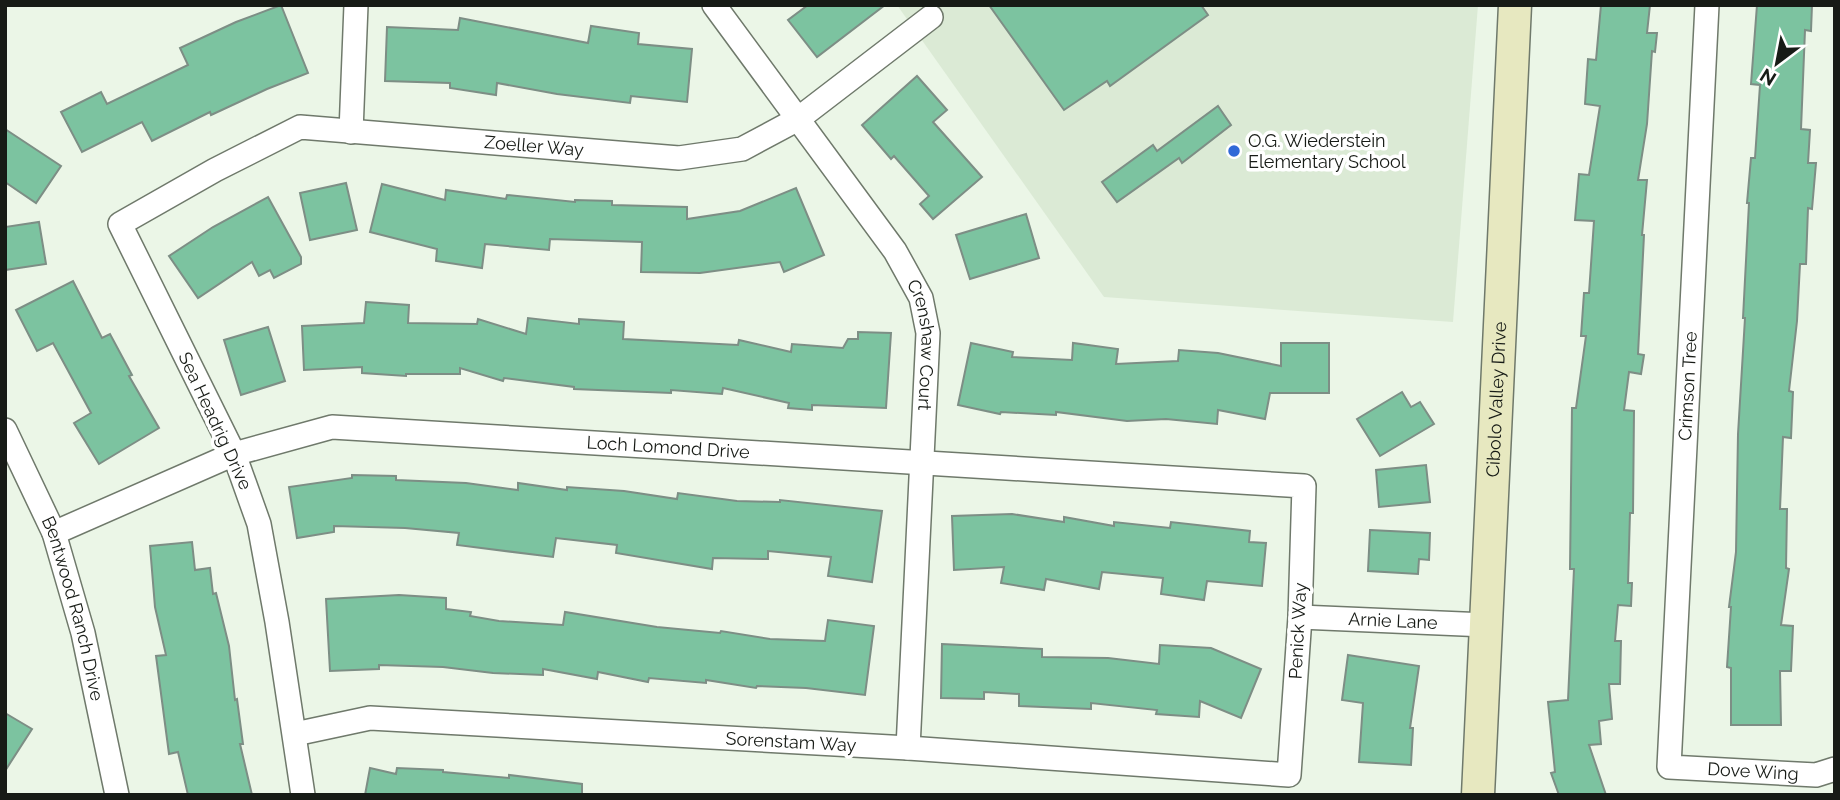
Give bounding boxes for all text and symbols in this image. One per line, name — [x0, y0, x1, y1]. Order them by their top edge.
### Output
north arrow — [1742, 28, 1812, 98]
text: N — [1756, 64, 1780, 91]
place label: O.G. Wiederstein Elementary School — [1248, 130, 1406, 172]
street label: Zoeller Way — [484, 131, 585, 160]
marker: O.G. Wiederstein Elementary School — [1226, 143, 1242, 159]
street label: Crenshaw Court — [903, 275, 939, 411]
street label: Cibolo Valley Drive — [1482, 321, 1510, 478]
street label: Crimson Tree — [1674, 330, 1701, 441]
street label: Sea Headrig Drive — [174, 349, 257, 493]
street label: Loch Lomond Drive — [586, 431, 751, 462]
street label: Bentwood Ranch Drive — [38, 513, 108, 703]
street label: Penick Way — [1284, 582, 1311, 680]
street label: Arnie Lane — [1348, 608, 1439, 633]
street label: Sorenstam Way — [725, 728, 857, 755]
street label: Dove Wing — [1707, 758, 1799, 784]

